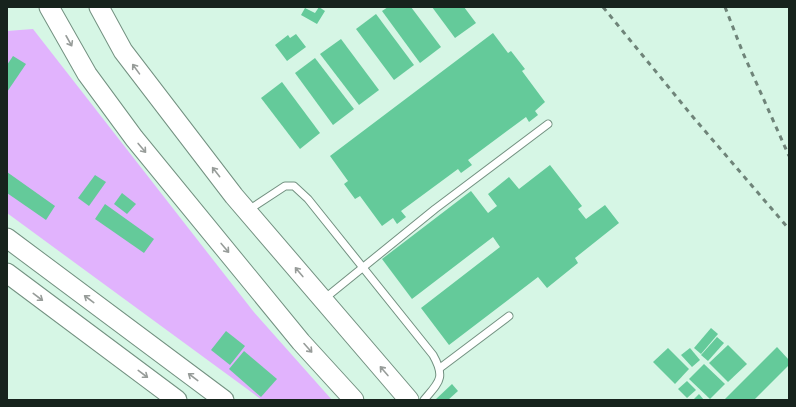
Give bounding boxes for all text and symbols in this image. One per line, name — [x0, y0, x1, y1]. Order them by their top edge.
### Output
one-way arrow — [65, 35, 73, 47]
one-way arrow — [132, 64, 141, 75]
one-way arrow — [138, 143, 147, 153]
one-way arrow — [211, 167, 220, 178]
one-way arrow — [220, 243, 229, 254]
one-way arrow — [294, 267, 303, 278]
one-way arrow — [33, 292, 44, 301]
one-way arrow — [83, 295, 94, 303]
one-way arrow — [303, 343, 312, 354]
one-way arrow — [379, 365, 388, 376]
one-way arrow — [137, 370, 148, 378]
one-way arrow — [188, 373, 199, 381]

